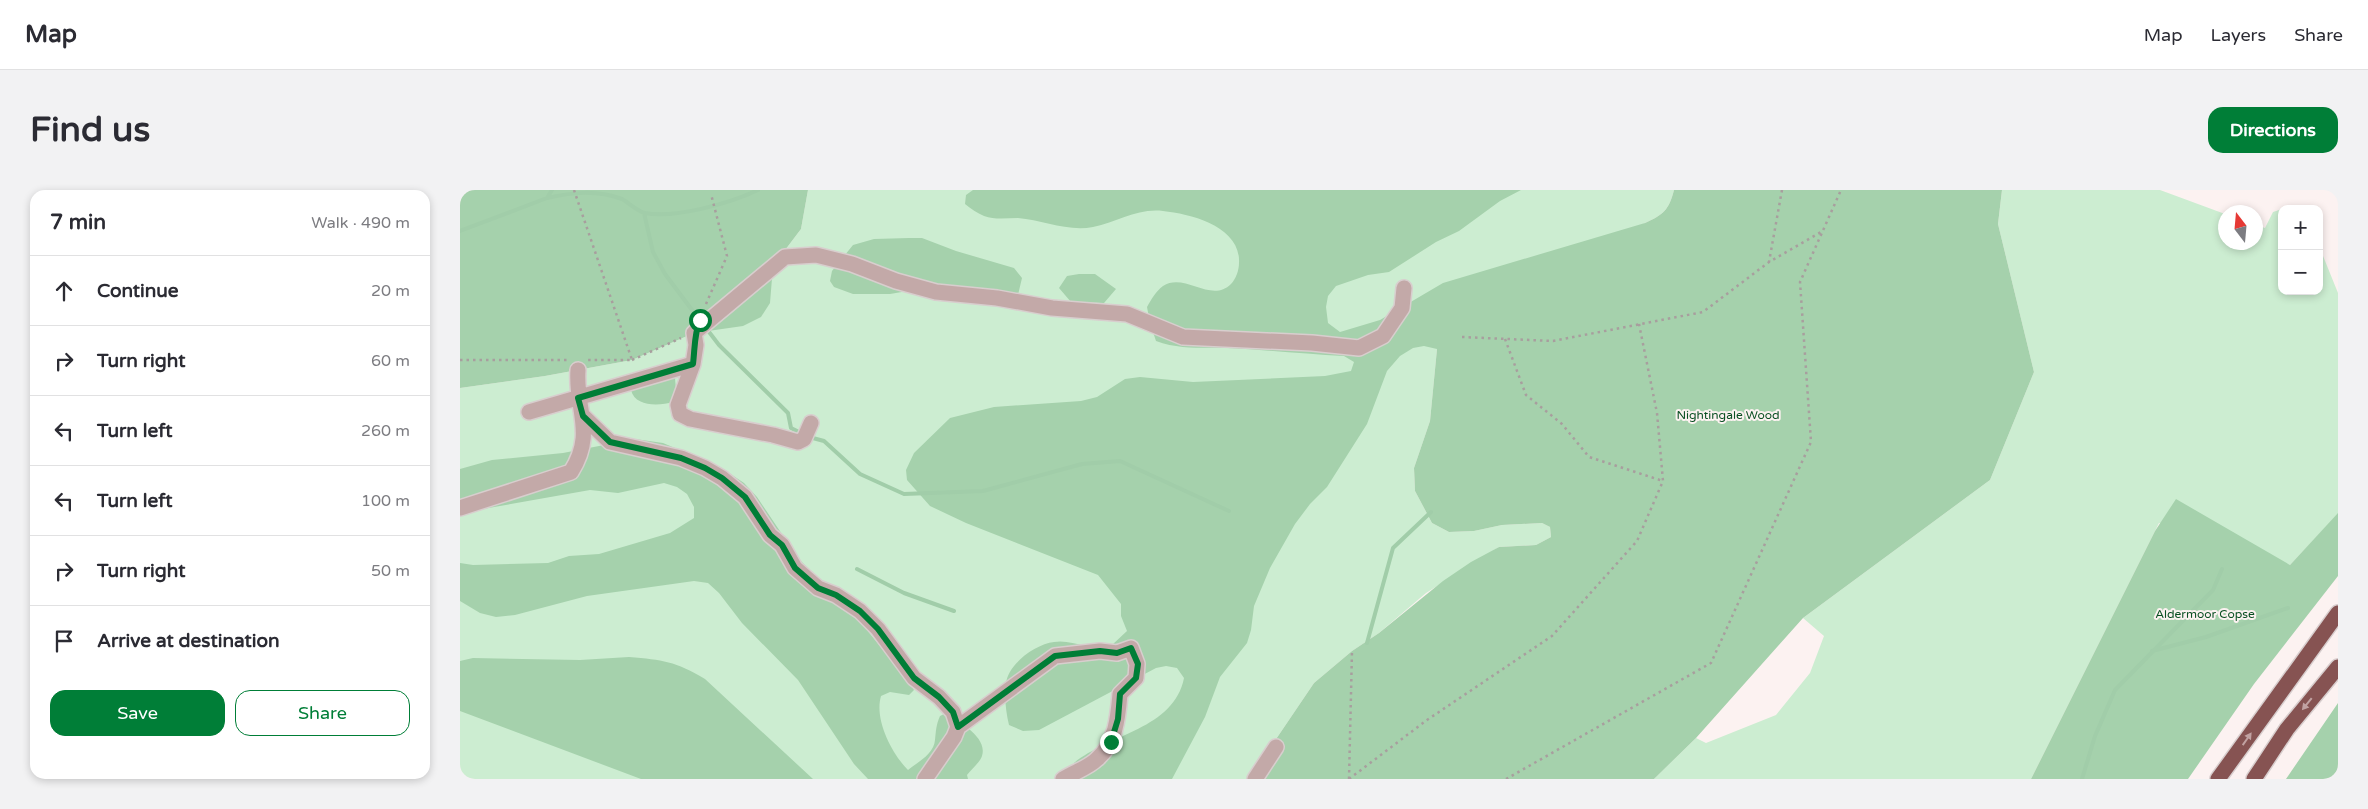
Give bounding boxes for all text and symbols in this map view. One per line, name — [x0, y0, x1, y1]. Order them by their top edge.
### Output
text: Map — [25, 20, 77, 49]
text: Map — [2144, 24, 2183, 46]
text: Layers — [2211, 24, 2266, 46]
text: Share — [2294, 24, 2343, 46]
button: Directions — [2208, 107, 2338, 153]
text: Find us — [30, 109, 150, 151]
north arrow — [2218, 205, 2263, 250]
map controls — [2278, 205, 2323, 295]
button: + — [2278, 205, 2323, 250]
text: 7 min — [50, 210, 106, 235]
text: Walk · 490 m — [311, 213, 410, 233]
button: − — [2278, 250, 2323, 295]
icon: ahead — [50, 277, 78, 305]
text: Continue — [97, 280, 179, 302]
text: 20 m — [371, 281, 410, 301]
route start — [689, 309, 712, 332]
icon: right — [50, 347, 78, 375]
text: Turn right — [97, 350, 185, 372]
text: 60 m — [371, 351, 410, 371]
park label: Nightingale Wood — [1676, 408, 1780, 422]
icon: left — [50, 417, 78, 445]
text: Turn left — [97, 420, 173, 442]
text: 260 m — [361, 421, 410, 441]
icon: left — [50, 487, 78, 515]
text: Turn left — [97, 490, 173, 512]
text: 100 m — [361, 491, 410, 511]
icon: right — [50, 557, 78, 585]
text: Turn right — [97, 560, 185, 582]
text: 50 m — [371, 561, 410, 581]
park label: Aldermoor Copse — [2155, 607, 2255, 621]
icon: arrive — [50, 627, 78, 655]
text: Arrive at destination — [97, 630, 280, 652]
button: Save — [50, 690, 225, 736]
button: Share — [235, 690, 410, 736]
one-way arrow — [2302, 698, 2313, 711]
route end — [1100, 731, 1123, 754]
one-way arrow — [2242, 732, 2252, 746]

